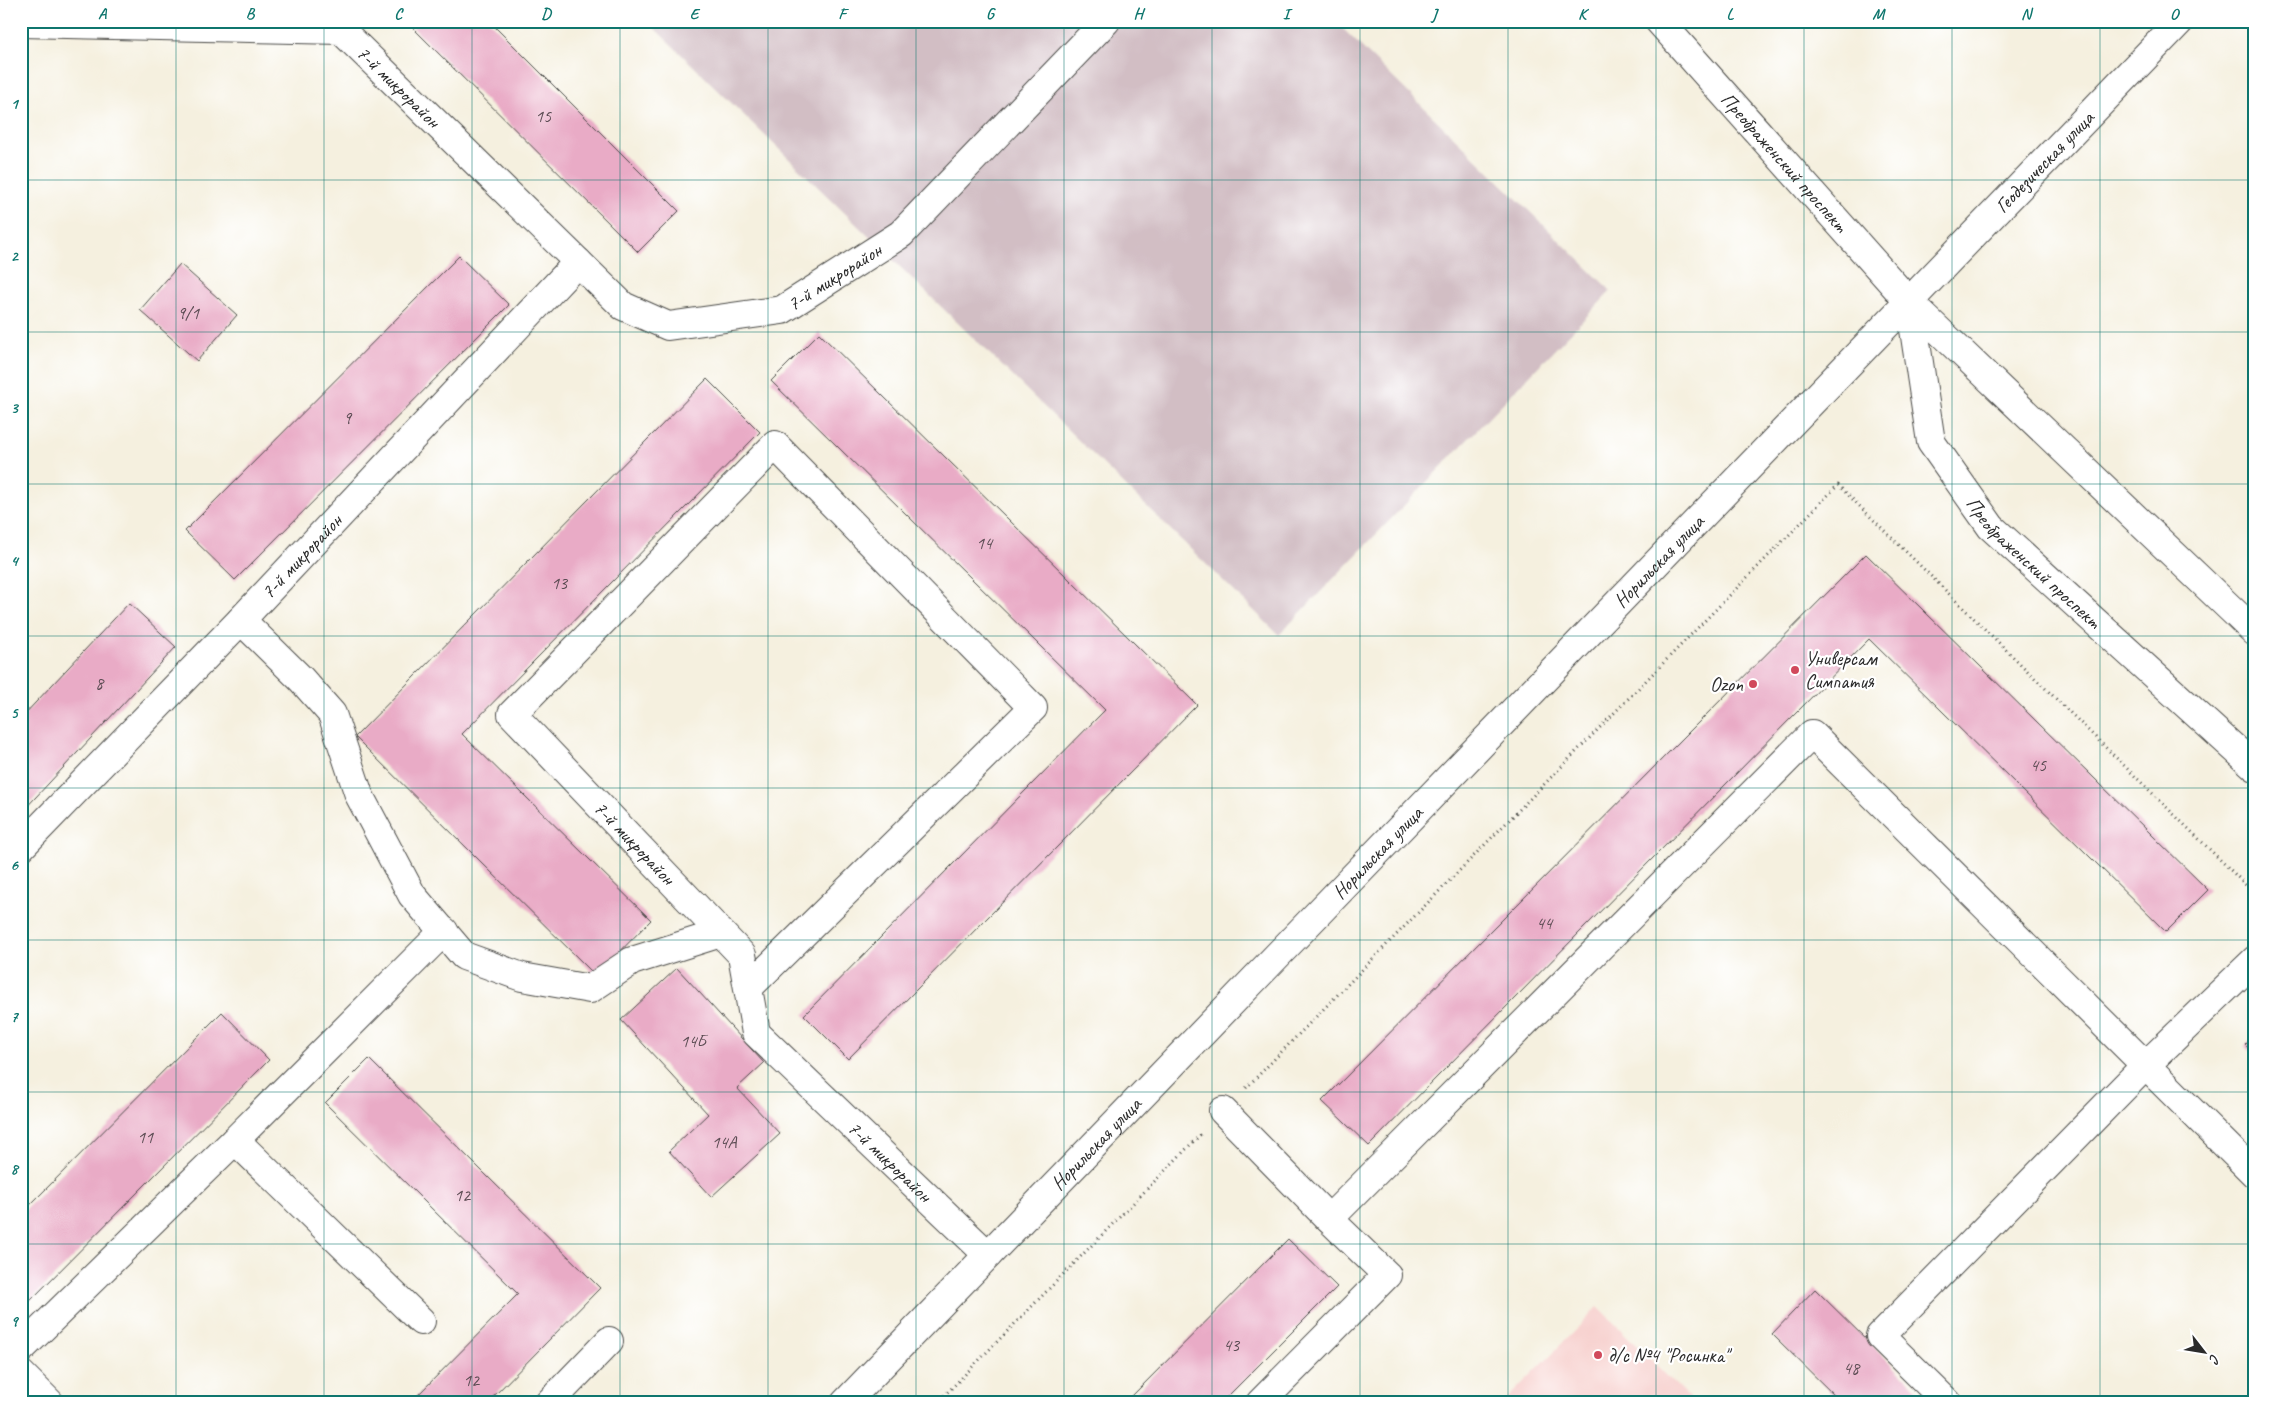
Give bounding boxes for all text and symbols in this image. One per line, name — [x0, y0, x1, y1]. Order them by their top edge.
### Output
text: A — [98, 4, 108, 24]
text: B — [246, 4, 256, 24]
text: C — [394, 4, 404, 24]
text: D — [541, 4, 552, 24]
text: E — [690, 4, 701, 24]
text: F — [838, 4, 849, 24]
text: G — [986, 4, 996, 24]
text: H — [1133, 4, 1145, 24]
text: I — [1283, 4, 1293, 24]
text: J — [1430, 4, 1439, 24]
text: K — [1578, 4, 1590, 24]
text: L — [1727, 4, 1735, 24]
text: M — [1872, 4, 1886, 24]
text: N — [2021, 4, 2034, 24]
text: O — [2170, 4, 2180, 24]
street label: 7-й микрорайон — [351, 40, 447, 135]
street label: Преображенский проспект — [1715, 87, 1854, 238]
text: 1 — [10, 94, 19, 114]
house number: 15 — [535, 105, 552, 127]
street label: Геодезическая улица — [1990, 105, 2100, 218]
street label: 7-й микрорайон — [783, 237, 888, 316]
text: 2 — [10, 246, 19, 266]
house number: 9/1 — [177, 302, 200, 324]
text: 3 — [10, 398, 19, 418]
house number: 9 — [343, 407, 353, 429]
street label: Преображенский проспект — [1961, 492, 2107, 635]
street label: 7-й микрорайон — [256, 507, 349, 604]
street label: Норильская улица — [1608, 509, 1710, 613]
house number: 14 — [976, 532, 994, 554]
text: 4 — [10, 551, 19, 571]
house number: 13 — [551, 572, 569, 594]
place label: Универсам Симпатия — [1805, 646, 1878, 694]
marker: Универсам Симпатия — [1789, 664, 1801, 676]
house number: 8 — [95, 672, 105, 694]
place label: Ozon — [1710, 672, 1744, 697]
marker: Ozon — [1747, 678, 1759, 690]
text: 5 — [11, 703, 20, 723]
house number: 45 — [2030, 754, 2047, 776]
street label: 7-й микрорайон — [588, 796, 682, 892]
street label: Норильская улица — [1327, 800, 1429, 904]
text: 6 — [10, 855, 19, 875]
house number: 44 — [1536, 912, 1554, 934]
text: 7 — [10, 1007, 19, 1027]
house number: 14Б — [680, 1030, 709, 1052]
street label: Норильская улица — [1046, 1091, 1148, 1195]
street label: 7-й микрорайон — [842, 1115, 938, 1209]
house number: 11 — [137, 1126, 154, 1148]
house number: 14А — [711, 1131, 738, 1153]
text: 8 — [10, 1159, 19, 1179]
house number: 12 — [454, 1184, 472, 1206]
text: 9 — [10, 1311, 19, 1331]
north arrow — [2178, 1326, 2228, 1376]
house number: 43 — [1223, 1334, 1241, 1356]
place label: д/с №4 "Росинка" — [1608, 1343, 1733, 1368]
marker: д/с №4 "Росинка" — [1592, 1349, 1604, 1361]
text: С — [2205, 1351, 2224, 1368]
house number: 48 — [1843, 1357, 1861, 1379]
house number: 12 — [463, 1369, 481, 1391]

